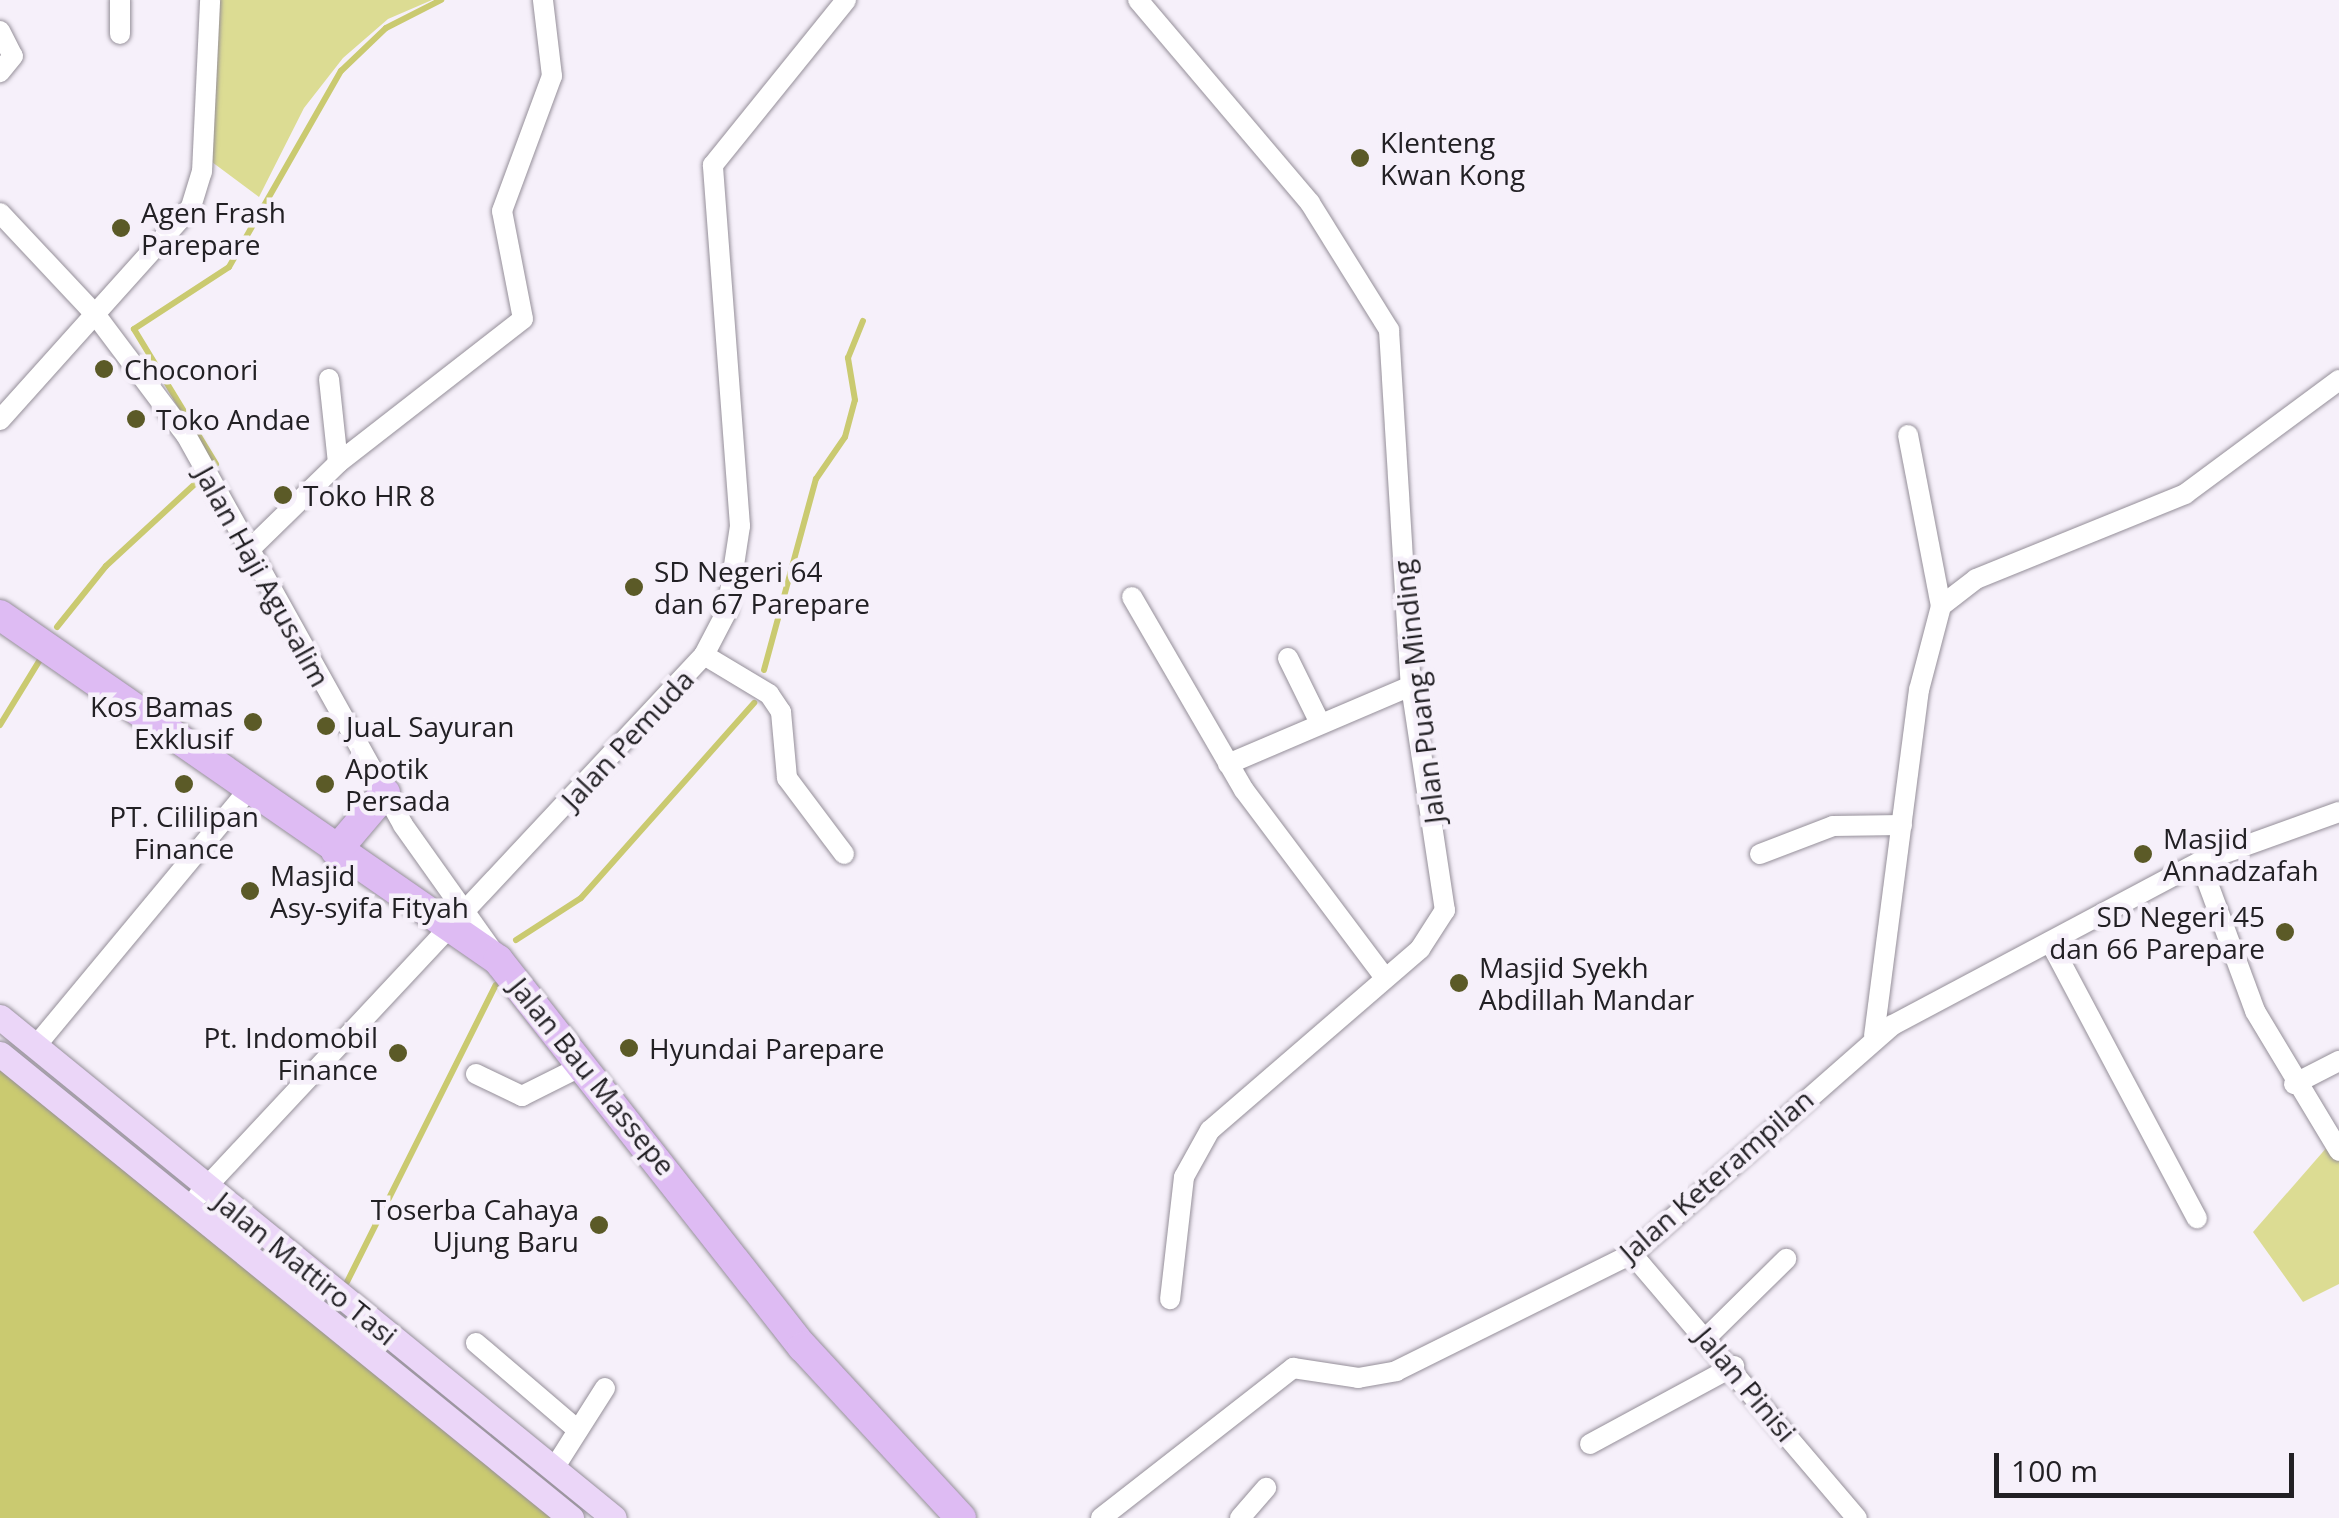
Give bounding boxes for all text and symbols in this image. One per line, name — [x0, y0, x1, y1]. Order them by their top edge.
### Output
place label: Klenteng Kwan Kong — [1380, 125, 1525, 191]
marker: Klenteng Kwan Kong — [1349, 147, 1371, 169]
place label: Agen Frash Parepare — [141, 195, 286, 261]
marker: Agen Frash Parepare — [110, 217, 132, 239]
place label: Choconori — [124, 352, 258, 386]
marker: Choconori — [93, 358, 115, 380]
place label: Toko Andae — [156, 402, 310, 436]
marker: Toko Andae — [125, 408, 147, 430]
street label: Jalan Haji Agusalim — [188, 460, 338, 692]
place label: Toko HR 8 — [303, 478, 435, 512]
marker: Toko HR 8 — [272, 484, 294, 506]
place label: SD Negeri 64 dan 67 Parepare — [654, 554, 870, 620]
street label: Jalan Puang Minding — [1385, 558, 1451, 826]
marker: SD Negeri 64 dan 67 Parepare — [623, 576, 645, 598]
street label: Jalan Pemuda — [554, 662, 700, 816]
place label: Kos Bamas Exklusif — [90, 689, 233, 755]
place label: JuaL Sayuran — [346, 709, 514, 743]
marker: Kos Bamas Exklusif — [242, 711, 264, 733]
marker: JuaL Sayuran — [315, 715, 337, 737]
place label: Apotik Persada — [345, 751, 451, 817]
marker: PT. Cililipan Finance — [173, 773, 195, 795]
marker: Apotik Persada — [314, 773, 336, 795]
place label: PT. Cililipan Finance — [109, 799, 259, 865]
place label: Masjid Annadzafah — [2163, 821, 2319, 887]
marker: Masjid Annadzafah — [2132, 843, 2154, 865]
place label: Masjid Asy-syifa Fityah — [270, 858, 469, 924]
marker: Masjid Asy-syifa Fityah — [239, 880, 261, 902]
place label: SD Negeri 45 dan 66 Parepare — [2049, 899, 2265, 965]
marker: SD Negeri 45 dan 66 Parepare — [2274, 921, 2296, 943]
place label: Masjid Syekh Abdillah Mandar — [1479, 950, 1694, 1016]
street label: Jalan Bau Massepe — [503, 971, 683, 1181]
marker: Masjid Syekh Abdillah Mandar — [1448, 972, 1470, 994]
place label: Pt. Indomobil Finance — [204, 1020, 378, 1086]
place label: Hyundai Parepare — [649, 1031, 884, 1065]
marker: Hyundai Parepare — [618, 1037, 640, 1059]
marker: Pt. Indomobil Finance — [387, 1042, 409, 1064]
street label: Jalan Keterampilan — [1612, 1082, 1820, 1268]
street label: Jalan Mattiro Tasi — [208, 1184, 404, 1352]
place label: Toserba Cahaya Ujung Baru — [371, 1192, 579, 1258]
marker: Toserba Cahaya Ujung Baru — [588, 1214, 610, 1236]
street label: Jalan Pinisi — [1689, 1320, 1803, 1448]
scale bar — [1999, 1433, 2299, 1495]
text: 100 m — [2011, 1450, 2098, 1491]

